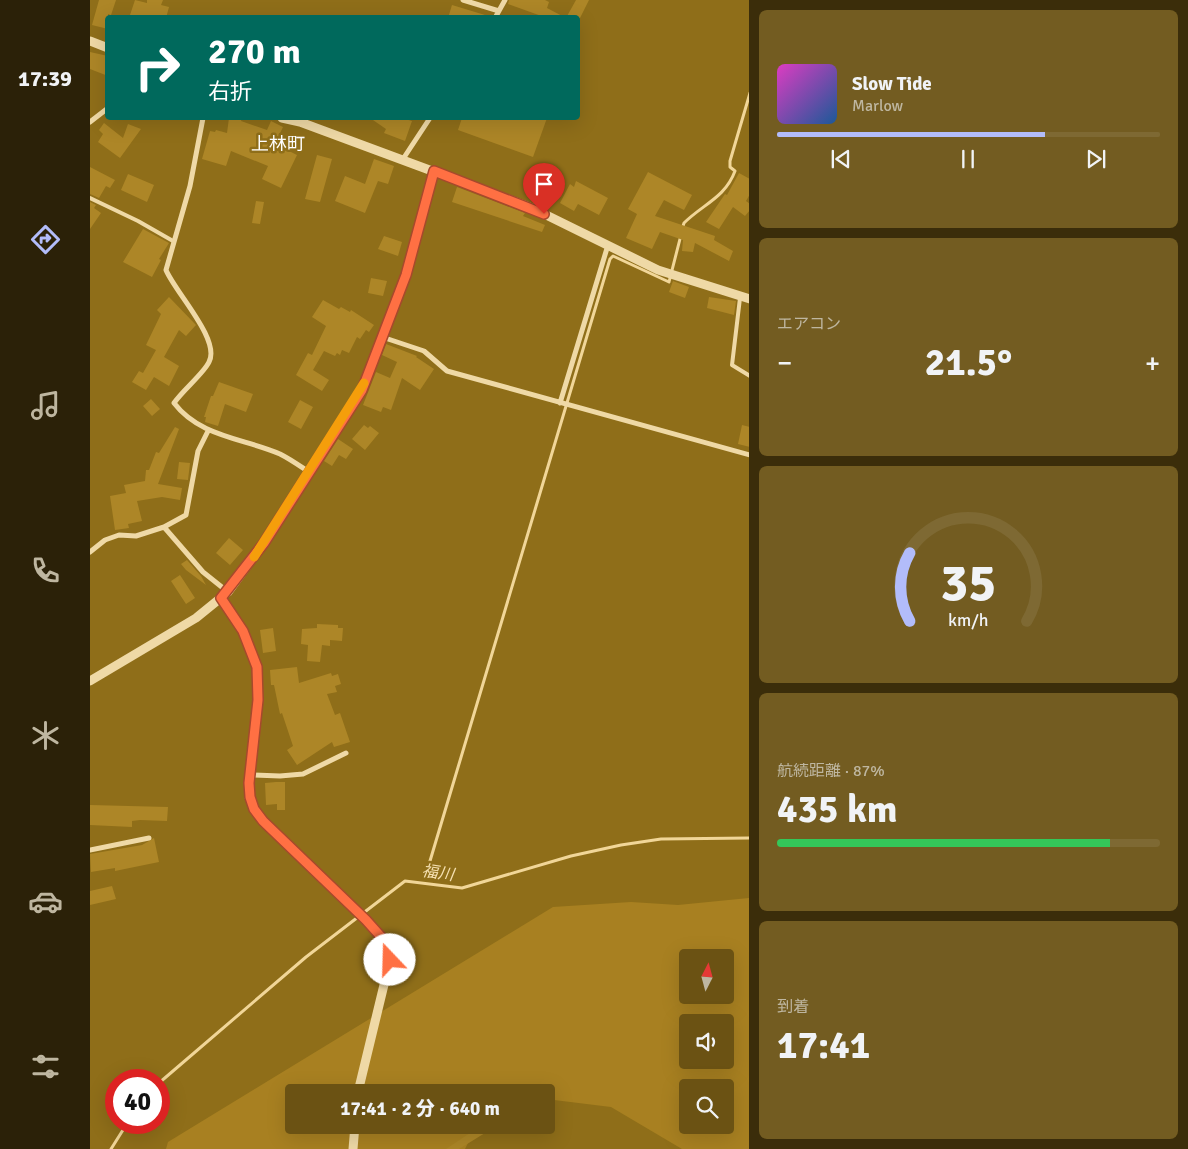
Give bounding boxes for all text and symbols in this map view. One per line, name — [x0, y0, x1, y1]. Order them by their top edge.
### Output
text: 270 m — [208, 30, 301, 73]
icon: right — [125, 35, 190, 100]
text: 17:39 — [18, 65, 72, 92]
text: Slow Tide — [852, 72, 932, 96]
text: 右折 — [208, 78, 252, 105]
text: Marlow — [852, 96, 903, 116]
district label: 上林町 — [251, 133, 305, 155]
icon: previous — [827, 145, 855, 173]
icon: pause — [954, 145, 982, 173]
icon: next — [1082, 145, 1110, 173]
pin — [523, 163, 565, 214]
icon: arrive — [530, 170, 558, 198]
icon: directions — [28, 222, 63, 257]
text: エアコン — [777, 314, 841, 334]
text: 21.5° — [925, 339, 1012, 386]
text: − — [777, 346, 792, 380]
text: + — [1145, 346, 1160, 380]
icon: music — [28, 388, 63, 423]
text: 35 — [940, 551, 997, 615]
icon: phone — [28, 553, 63, 588]
text: km/h — [948, 609, 989, 631]
icon: climate — [28, 718, 63, 753]
text: 航続距離 · 87% — [777, 761, 885, 781]
text: 435 km — [777, 786, 898, 833]
water label: 福川 — [421, 861, 457, 885]
icon: car — [28, 884, 63, 919]
position arrow — [363, 933, 415, 985]
north arrow — [679, 949, 734, 1004]
map controls — [679, 949, 734, 1134]
text: 到着 — [777, 997, 809, 1017]
button: sound — [679, 1014, 734, 1069]
text: 17:41 — [777, 1022, 870, 1069]
icon: filters — [28, 1049, 63, 1084]
speed limit sign: 40 — [105, 1069, 170, 1134]
button: search — [679, 1079, 734, 1134]
text: 17:41 · 2 分 · 640 m — [340, 1097, 500, 1121]

